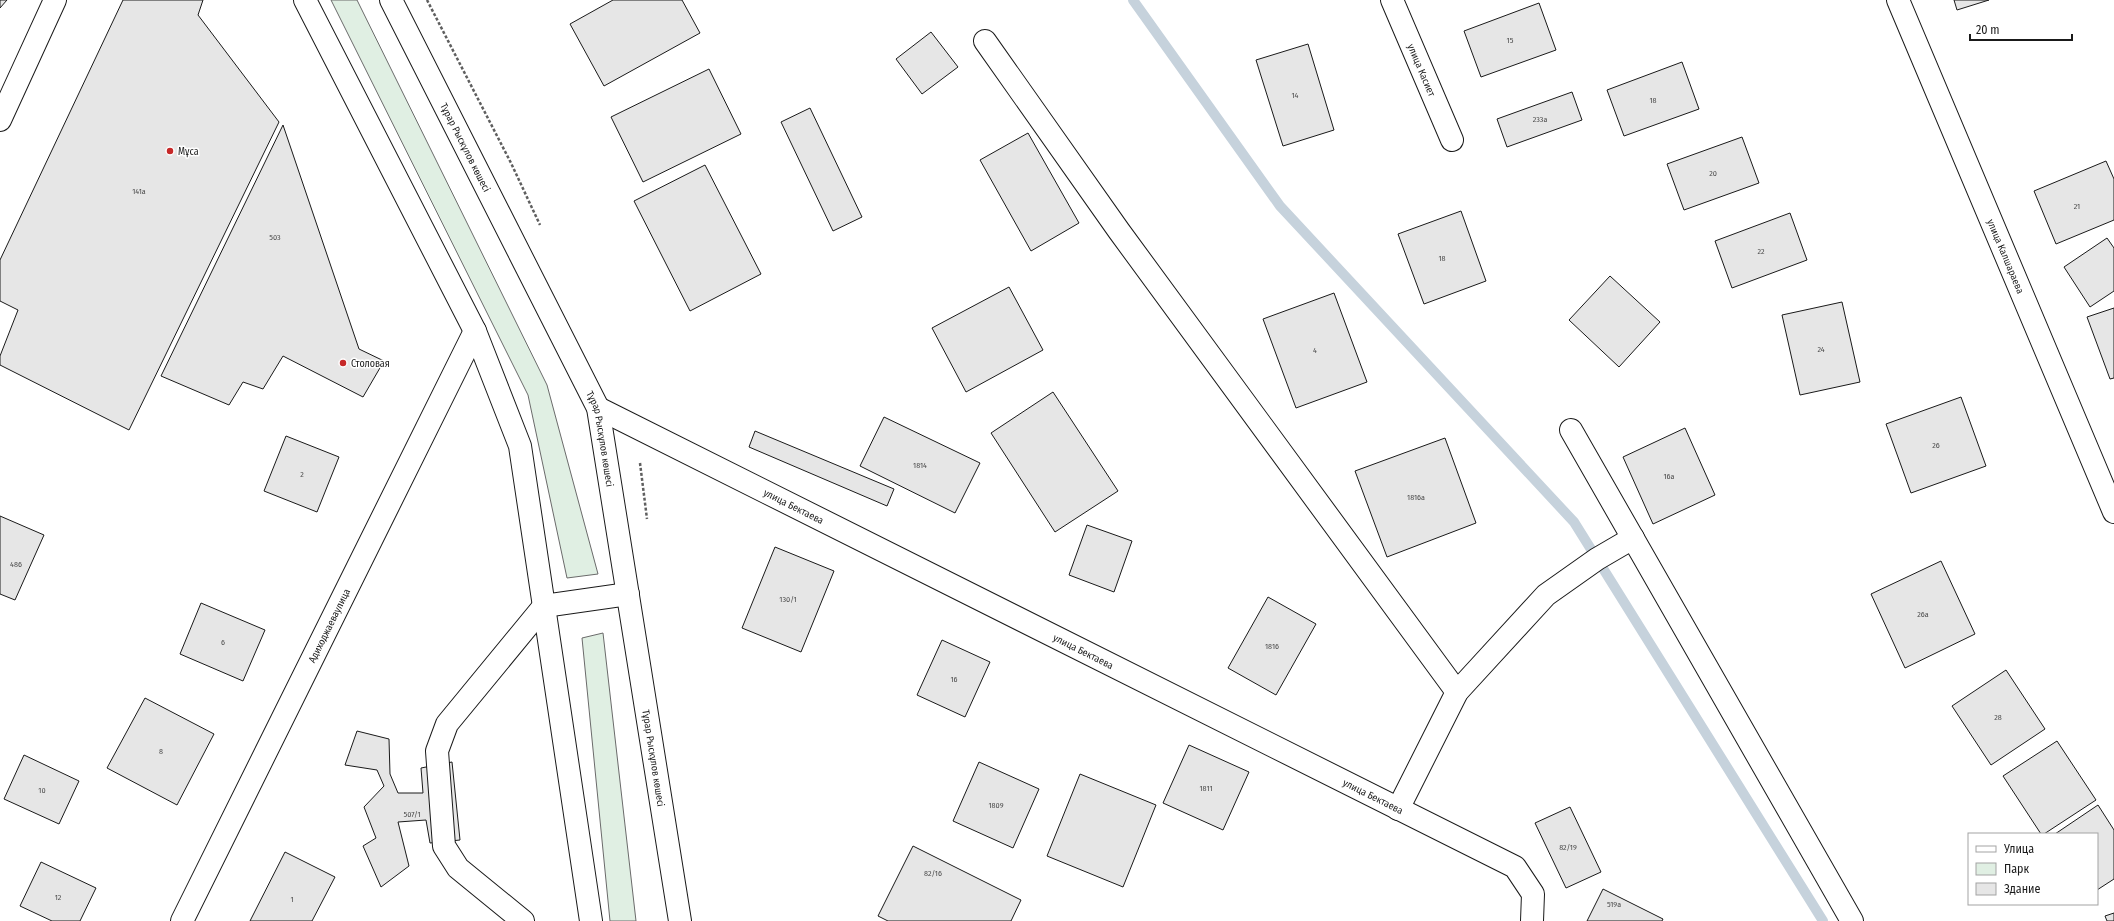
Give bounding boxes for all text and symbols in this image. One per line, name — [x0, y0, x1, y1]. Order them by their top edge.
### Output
scale bar — [1970, 16, 2072, 42]
text: 20 m — [1976, 23, 2000, 37]
house number: 15 — [1507, 36, 1514, 45]
street label: улица Касиет — [1404, 42, 1438, 99]
house number: 14 — [1292, 91, 1299, 100]
house number: 18 — [1649, 96, 1657, 105]
street label: Тұрар Рыскұлов көшесі — [437, 101, 493, 194]
house number: 233а — [1533, 115, 1547, 124]
marker: Мұса — [165, 146, 175, 156]
place label: Мұса — [178, 146, 199, 158]
house number: 20 — [1709, 169, 1717, 178]
house number: 141а — [132, 187, 146, 196]
house number: 21 — [2074, 202, 2080, 211]
street label: улица Калшараева — [1984, 217, 2026, 296]
house number: 503 — [269, 233, 281, 242]
house number: 22 — [1757, 247, 1765, 256]
house number: 18 — [1438, 254, 1446, 263]
house number: 24 — [1817, 345, 1825, 354]
house number: 4 — [1313, 346, 1317, 355]
marker: Столовая — [338, 358, 348, 368]
place label: Столовая — [351, 358, 390, 370]
street label: Тұрар Рыскұлов көшесі — [583, 389, 616, 488]
house number: 26 — [1932, 441, 1940, 450]
house number: 1814 — [913, 461, 927, 470]
house number: 2 — [300, 470, 304, 479]
house number: 16а — [1663, 472, 1675, 481]
street label: улица Бектаева — [761, 487, 826, 527]
house number: 1816а — [1407, 493, 1425, 502]
house number: 486 — [10, 560, 22, 569]
street label: Адиходжаеваулица — [306, 587, 353, 665]
house number: 130/1 — [779, 595, 797, 604]
house number: 26а — [1917, 610, 1929, 619]
street label: улица Бектаева — [1051, 632, 1115, 672]
house number: 6 — [221, 638, 225, 647]
house number: 1816 — [1265, 642, 1279, 651]
house number: 16 — [950, 675, 958, 684]
street label: Тұрар Рыскұлов көшесі — [639, 709, 668, 808]
house number: 28 — [1994, 713, 2002, 722]
house number: 8 — [159, 747, 163, 756]
street label: улица Бектаева — [1341, 777, 1405, 817]
house number: 1811 — [1199, 784, 1213, 793]
house number: 10 — [38, 786, 46, 795]
house number: 1809 — [988, 801, 1004, 810]
house number: 507/1 — [404, 810, 421, 819]
legend — [1968, 833, 2098, 905]
text: Улица — [2003, 842, 2034, 856]
house number: 82/19 — [1559, 843, 1577, 852]
text: Парк — [2004, 862, 2030, 876]
house number: 82/16 — [924, 869, 942, 878]
text: Здание — [2004, 882, 2040, 896]
house number: 12 — [55, 893, 62, 902]
house number: 1 — [290, 895, 294, 904]
house number: 519а — [1607, 900, 1621, 909]

